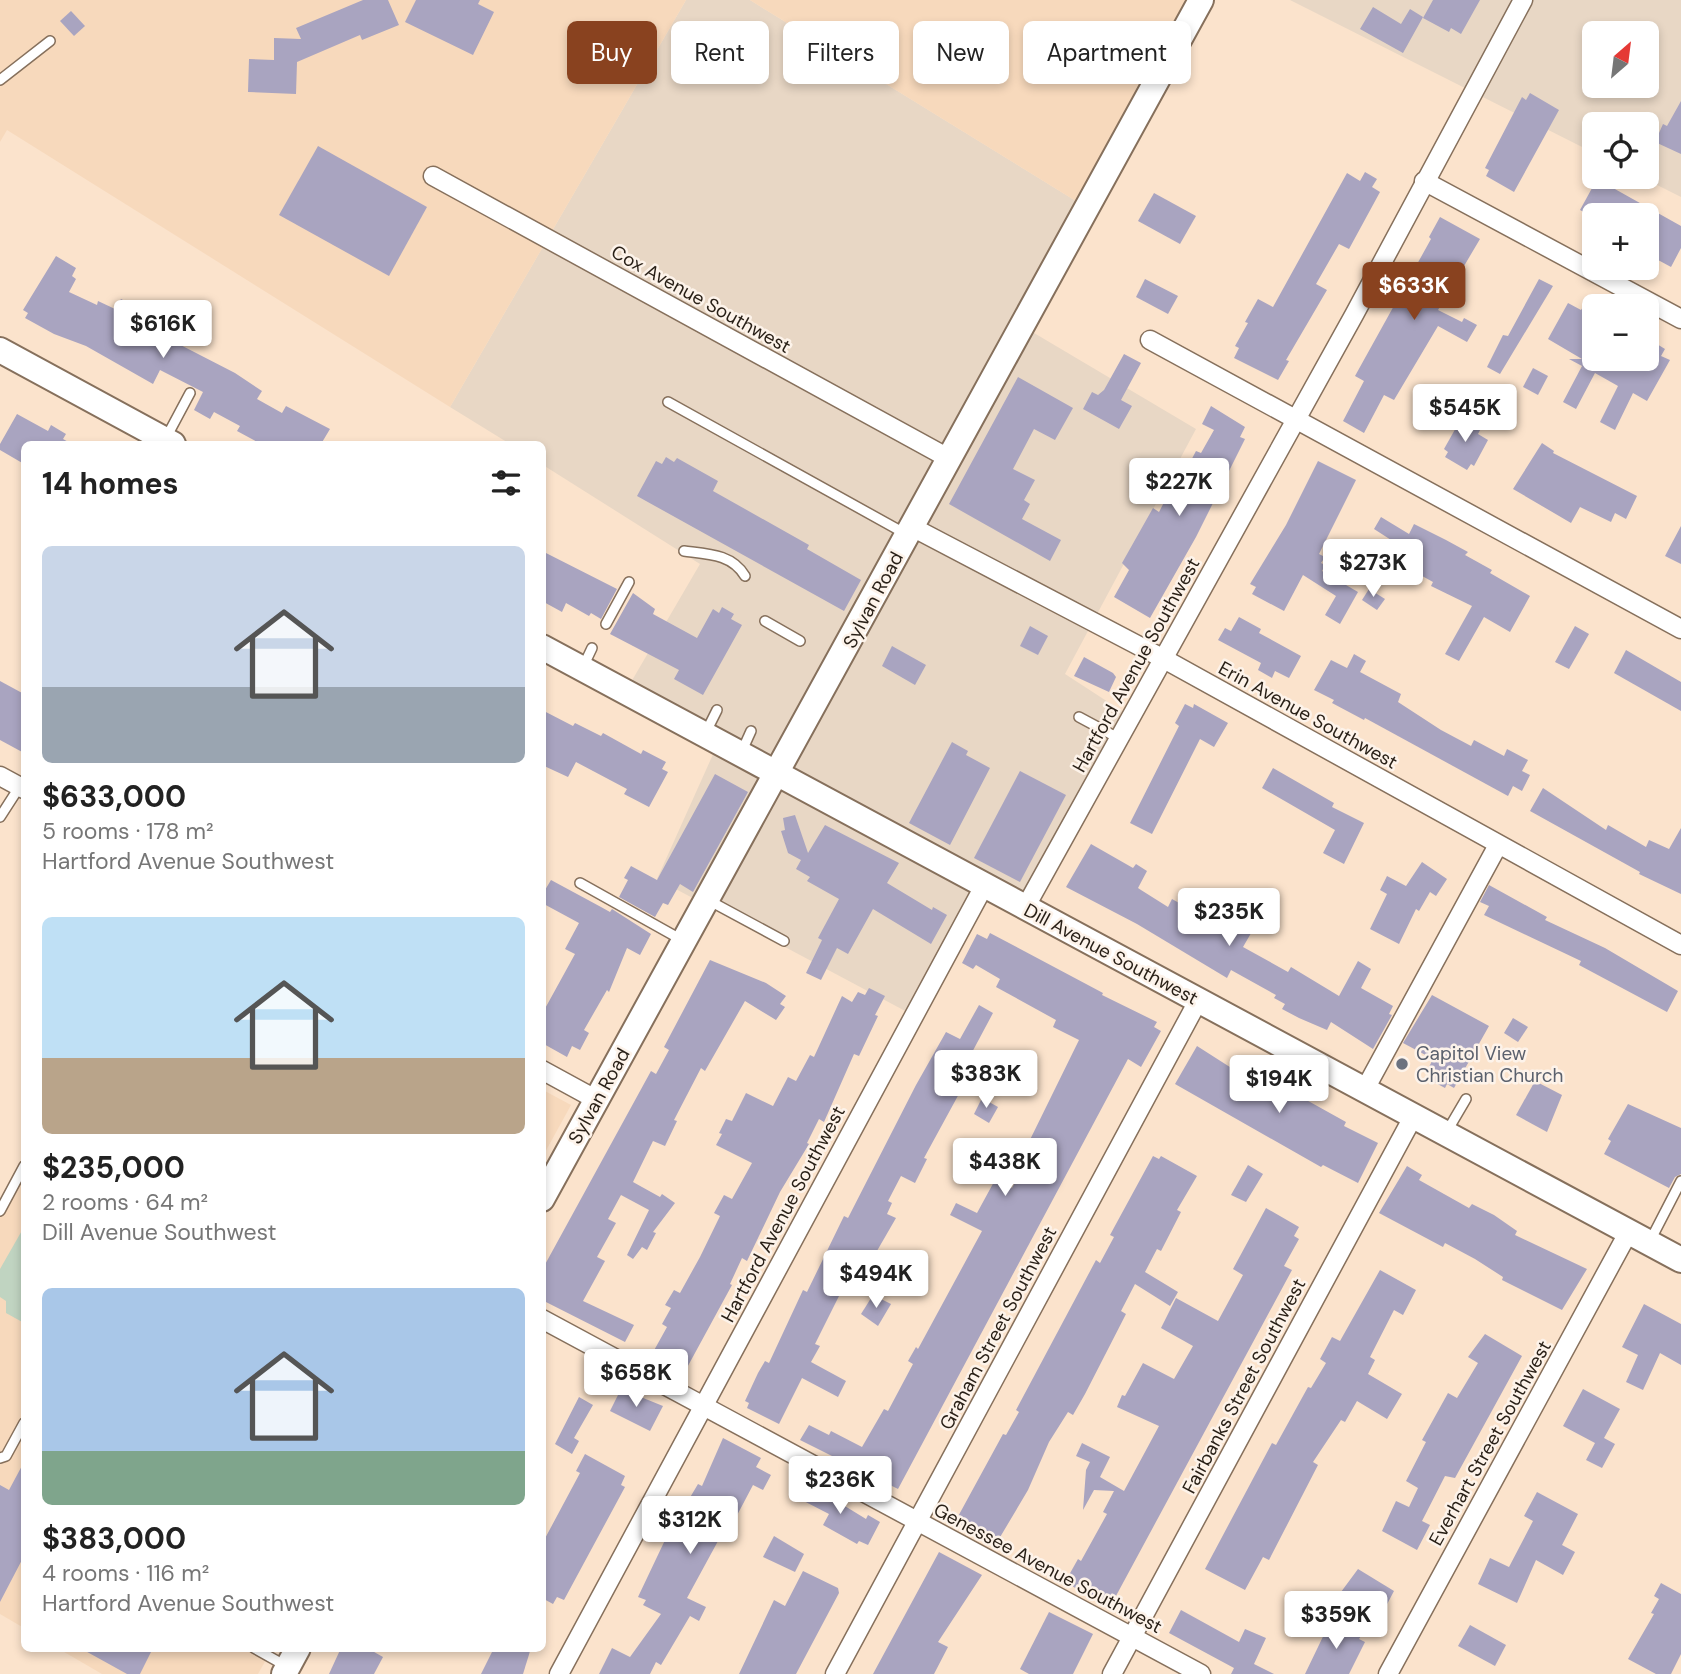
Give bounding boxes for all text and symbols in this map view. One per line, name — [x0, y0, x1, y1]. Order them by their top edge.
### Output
chip: Buy — [567, 21, 657, 84]
chip: Rent — [671, 21, 769, 84]
chip: Filters — [783, 21, 899, 84]
chip: New — [913, 21, 1009, 84]
chip: Apartment — [1023, 21, 1191, 84]
north arrow — [1582, 21, 1659, 98]
map controls — [1582, 21, 1659, 371]
button: locate — [1582, 112, 1659, 189]
button: + — [1582, 203, 1659, 280]
street label: Cox Avenue Southwest — [607, 239, 795, 359]
pin: $633K — [1365, 262, 1463, 322]
text: $633K — [1378, 270, 1450, 300]
button: − — [1582, 294, 1659, 371]
pin: $616K — [114, 300, 212, 360]
text: $616K — [130, 308, 196, 338]
pin: $545K — [1416, 384, 1514, 444]
text: $545K — [1429, 392, 1501, 422]
pin: $227K — [1130, 458, 1228, 518]
text: 14 homes — [42, 464, 179, 503]
icon: filters — [487, 464, 525, 502]
text: $227K — [1145, 466, 1213, 496]
pin: $273K — [1324, 540, 1422, 599]
street label: Sylvan Road — [837, 547, 909, 653]
text: $273K — [1339, 547, 1407, 577]
street label: Hartford Avenue Southwest — [1067, 553, 1205, 777]
icon: home — [221, 591, 347, 717]
street label: Erin Avenue Southwest — [1214, 655, 1402, 775]
text: $633,000 — [42, 777, 186, 816]
text: 5 rooms · 178 m² — [42, 816, 214, 846]
text: Hartford Avenue Southwest — [42, 846, 334, 876]
pin: $235K — [1180, 888, 1278, 948]
text: $235K — [1194, 896, 1264, 926]
street label: Dill Avenue Southwest — [1020, 897, 1202, 1011]
icon: home — [221, 962, 347, 1088]
place label: Capitol View Christian Church — [1416, 1041, 1563, 1088]
street label: Sylvan Road — [562, 1044, 636, 1148]
pin: $383K — [937, 1050, 1035, 1110]
pin: $194K — [1230, 1056, 1328, 1115]
marker: Capitol View Christian Church — [1394, 1056, 1410, 1072]
text: $383K — [950, 1058, 1022, 1088]
text: $194K — [1246, 1063, 1312, 1093]
street label: Hartford Avenue Southwest — [715, 1102, 851, 1326]
pin: $438K — [956, 1138, 1054, 1198]
text: $438K — [969, 1146, 1041, 1176]
text: $235,000 — [42, 1148, 185, 1187]
text: 2 rooms · 64 m² — [42, 1187, 208, 1217]
text: Dill Avenue Southwest — [42, 1217, 277, 1247]
street label: Graham Street Southwest — [934, 1222, 1062, 1434]
pin: $494K — [827, 1250, 925, 1310]
text: $494K — [839, 1258, 913, 1288]
street label: Fairbanks Street Southwest — [1177, 1274, 1311, 1498]
icon: home — [221, 1333, 347, 1459]
street label: Everhart Street Southwest — [1423, 1336, 1557, 1550]
pin: $658K — [587, 1350, 685, 1409]
text: $658K — [600, 1357, 672, 1387]
pin: $236K — [791, 1456, 889, 1516]
text: $236K — [805, 1464, 875, 1494]
pin: $312K — [641, 1496, 739, 1556]
street label: Genessee Avenue Southwest — [929, 1497, 1167, 1639]
text: $312K — [658, 1504, 722, 1534]
text: $383,000 — [42, 1519, 186, 1558]
text: 4 rooms · 116 m² — [42, 1558, 209, 1588]
text: Hartford Avenue Southwest — [42, 1588, 334, 1618]
pin: $359K — [1287, 1592, 1385, 1651]
text: $359K — [1300, 1599, 1372, 1629]

